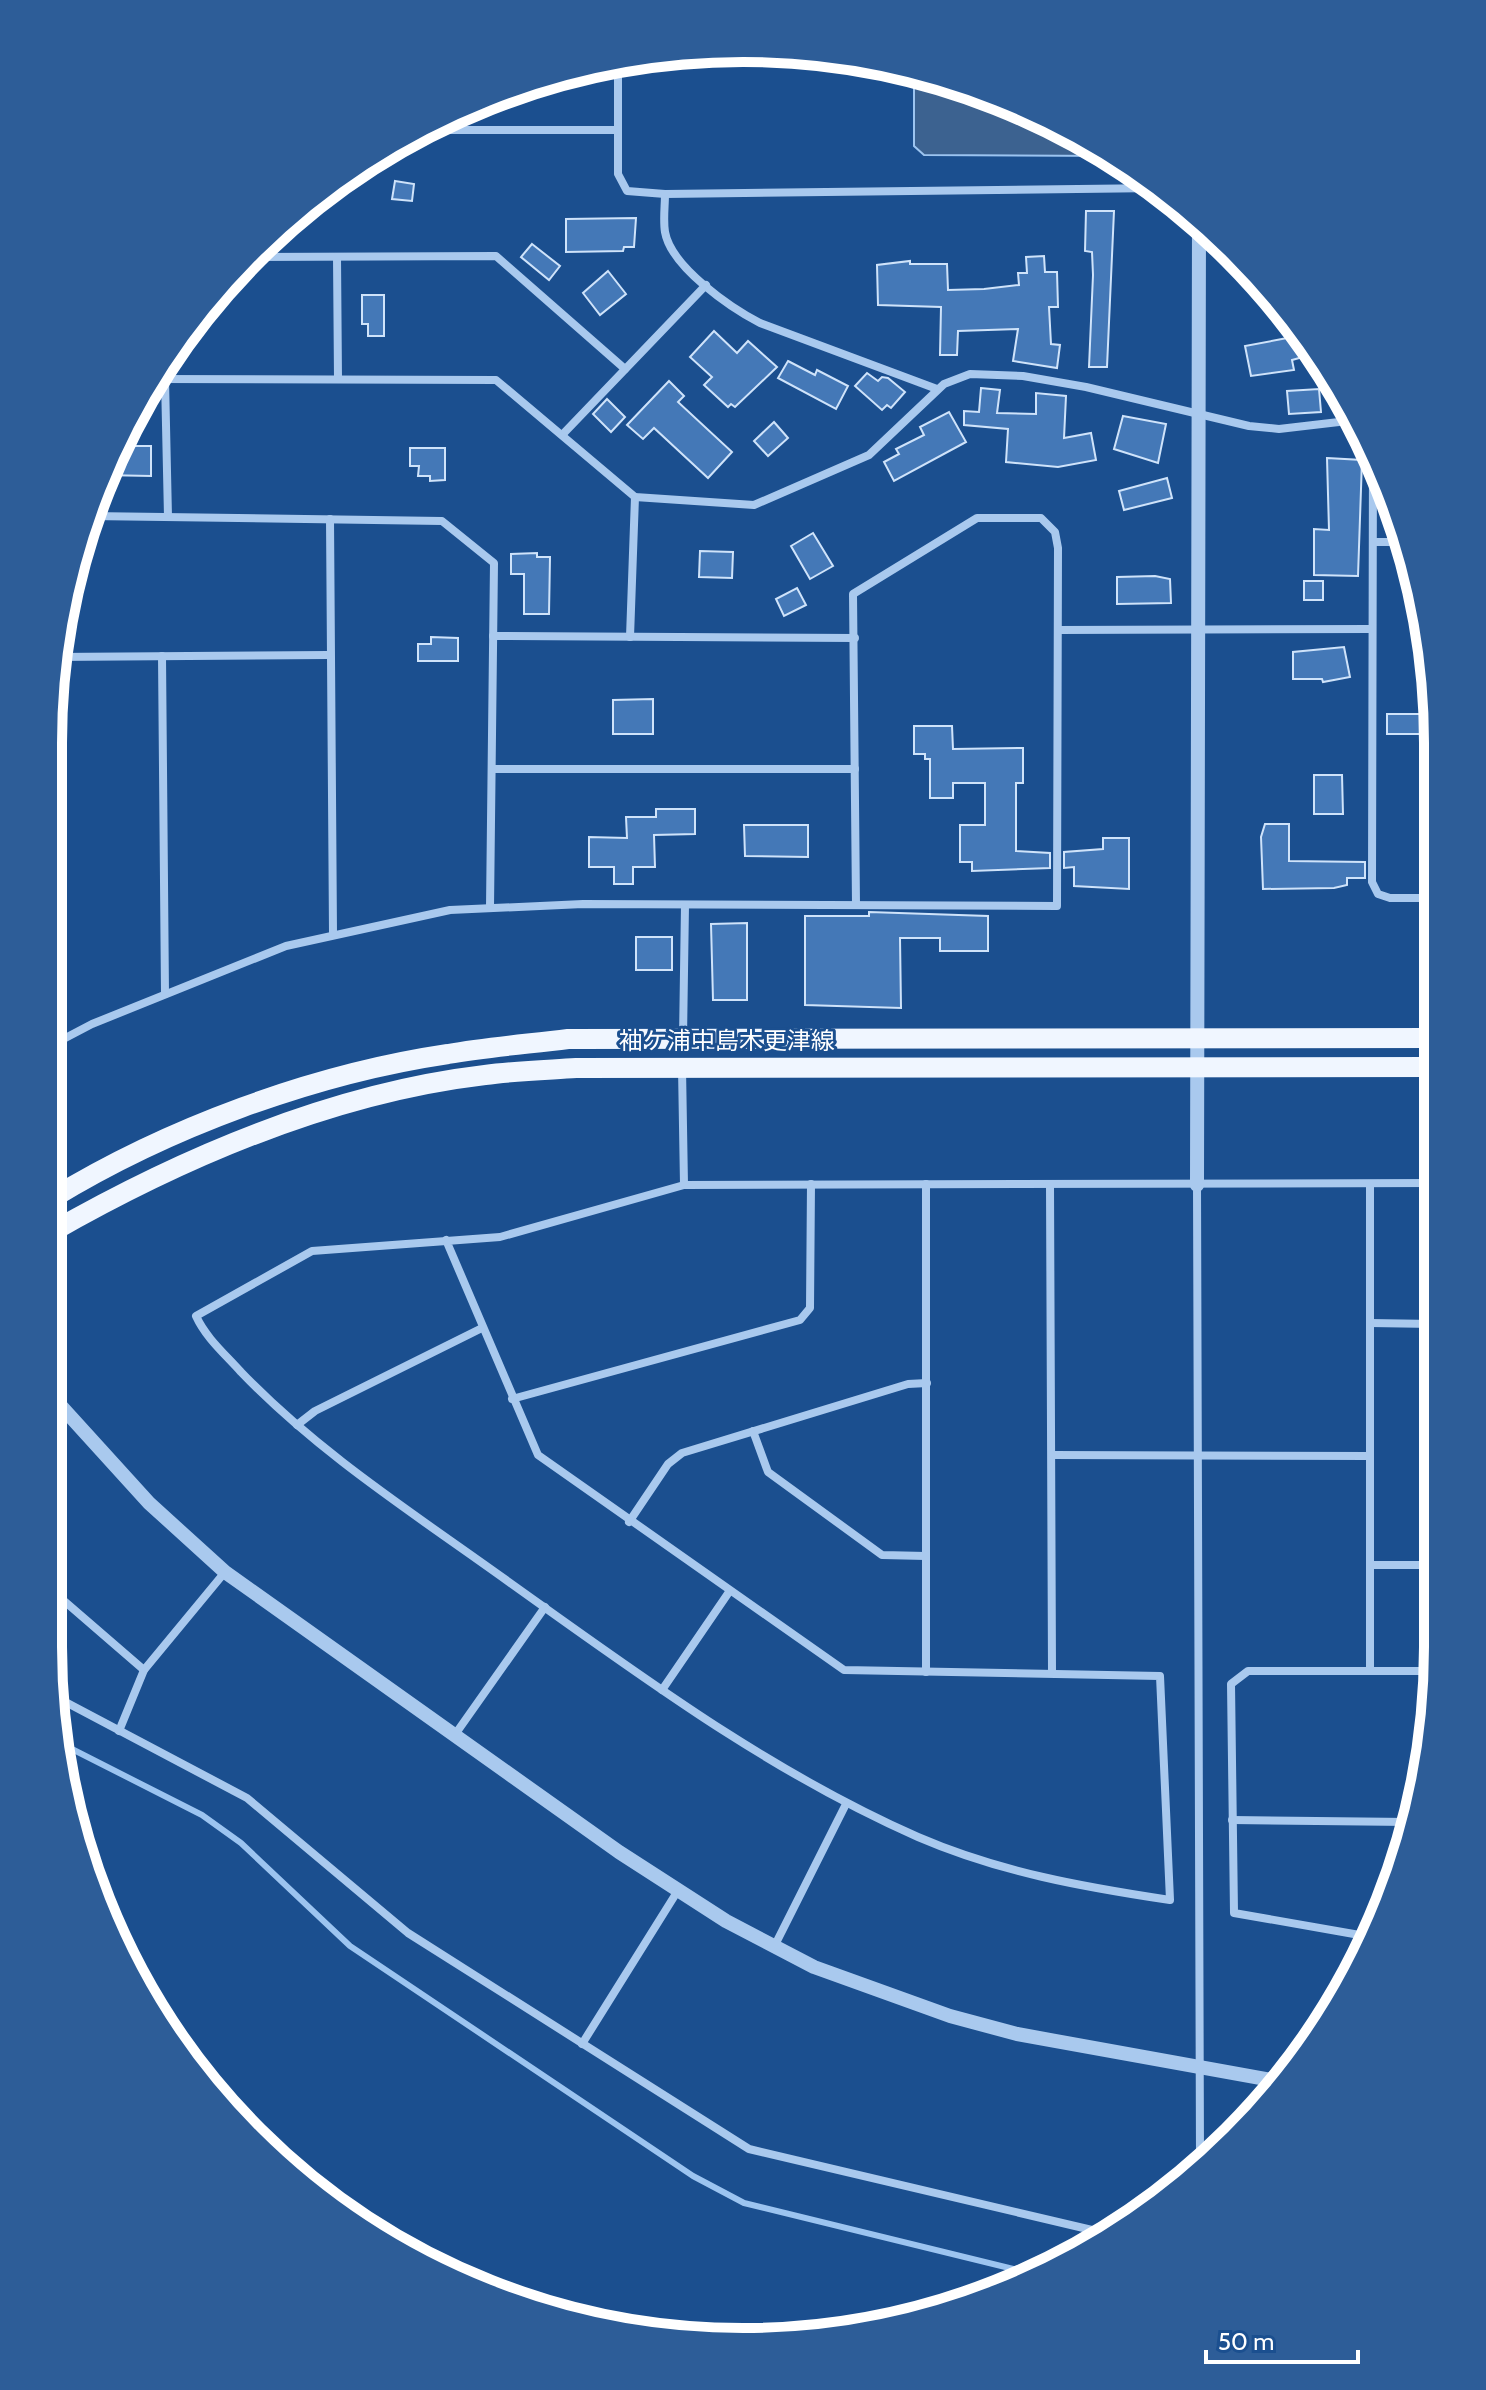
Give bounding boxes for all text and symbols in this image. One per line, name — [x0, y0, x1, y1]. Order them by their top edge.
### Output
street label: 袖ケ浦中島木更津線 — [619, 1026, 835, 1055]
scale bar — [1206, 2314, 1358, 2364]
text: 50 m — [1218, 2327, 1274, 2356]

